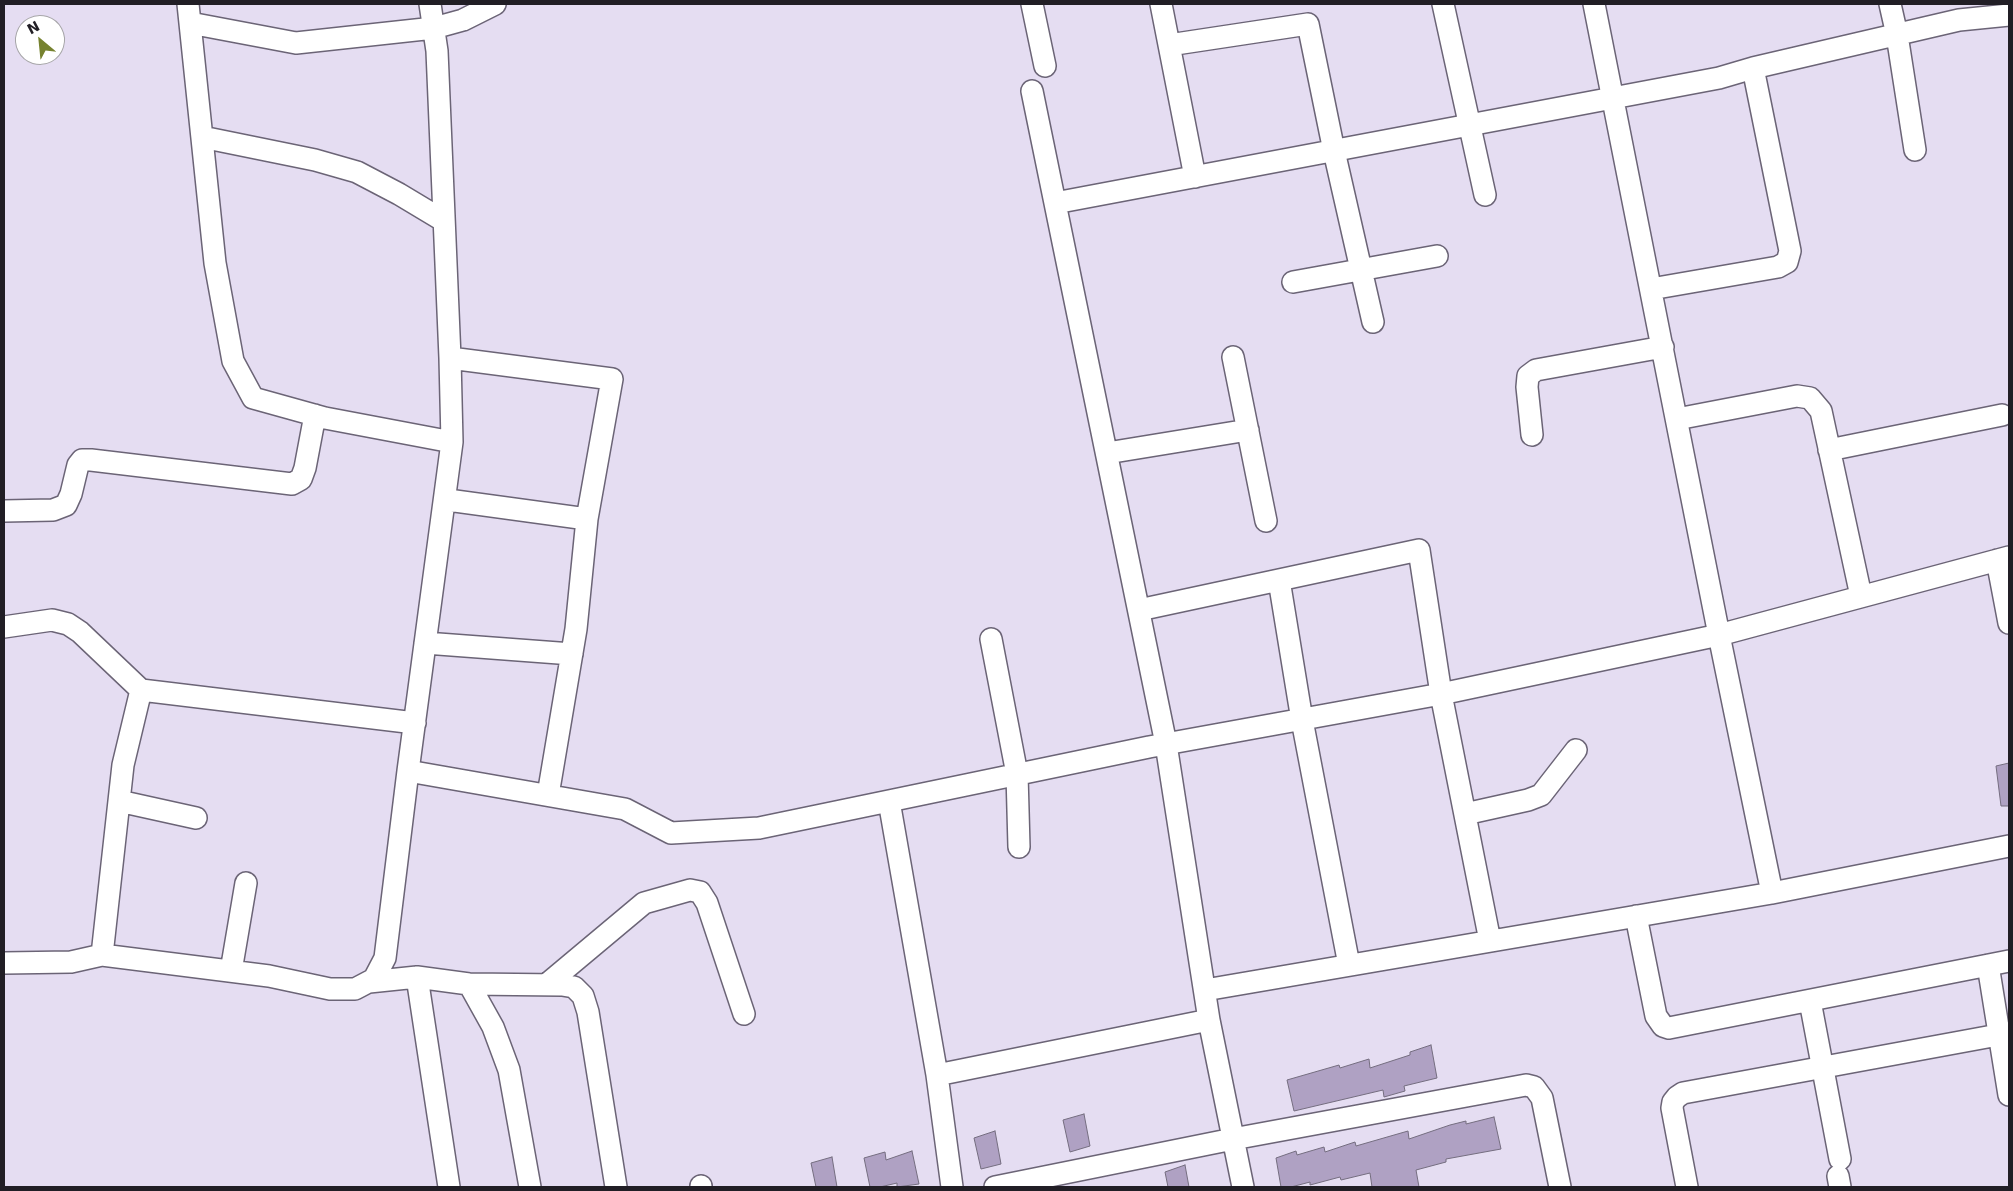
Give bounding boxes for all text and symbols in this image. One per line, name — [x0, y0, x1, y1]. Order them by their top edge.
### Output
north arrow — [15, 15, 65, 65]
text: N — [24, 18, 42, 37]

